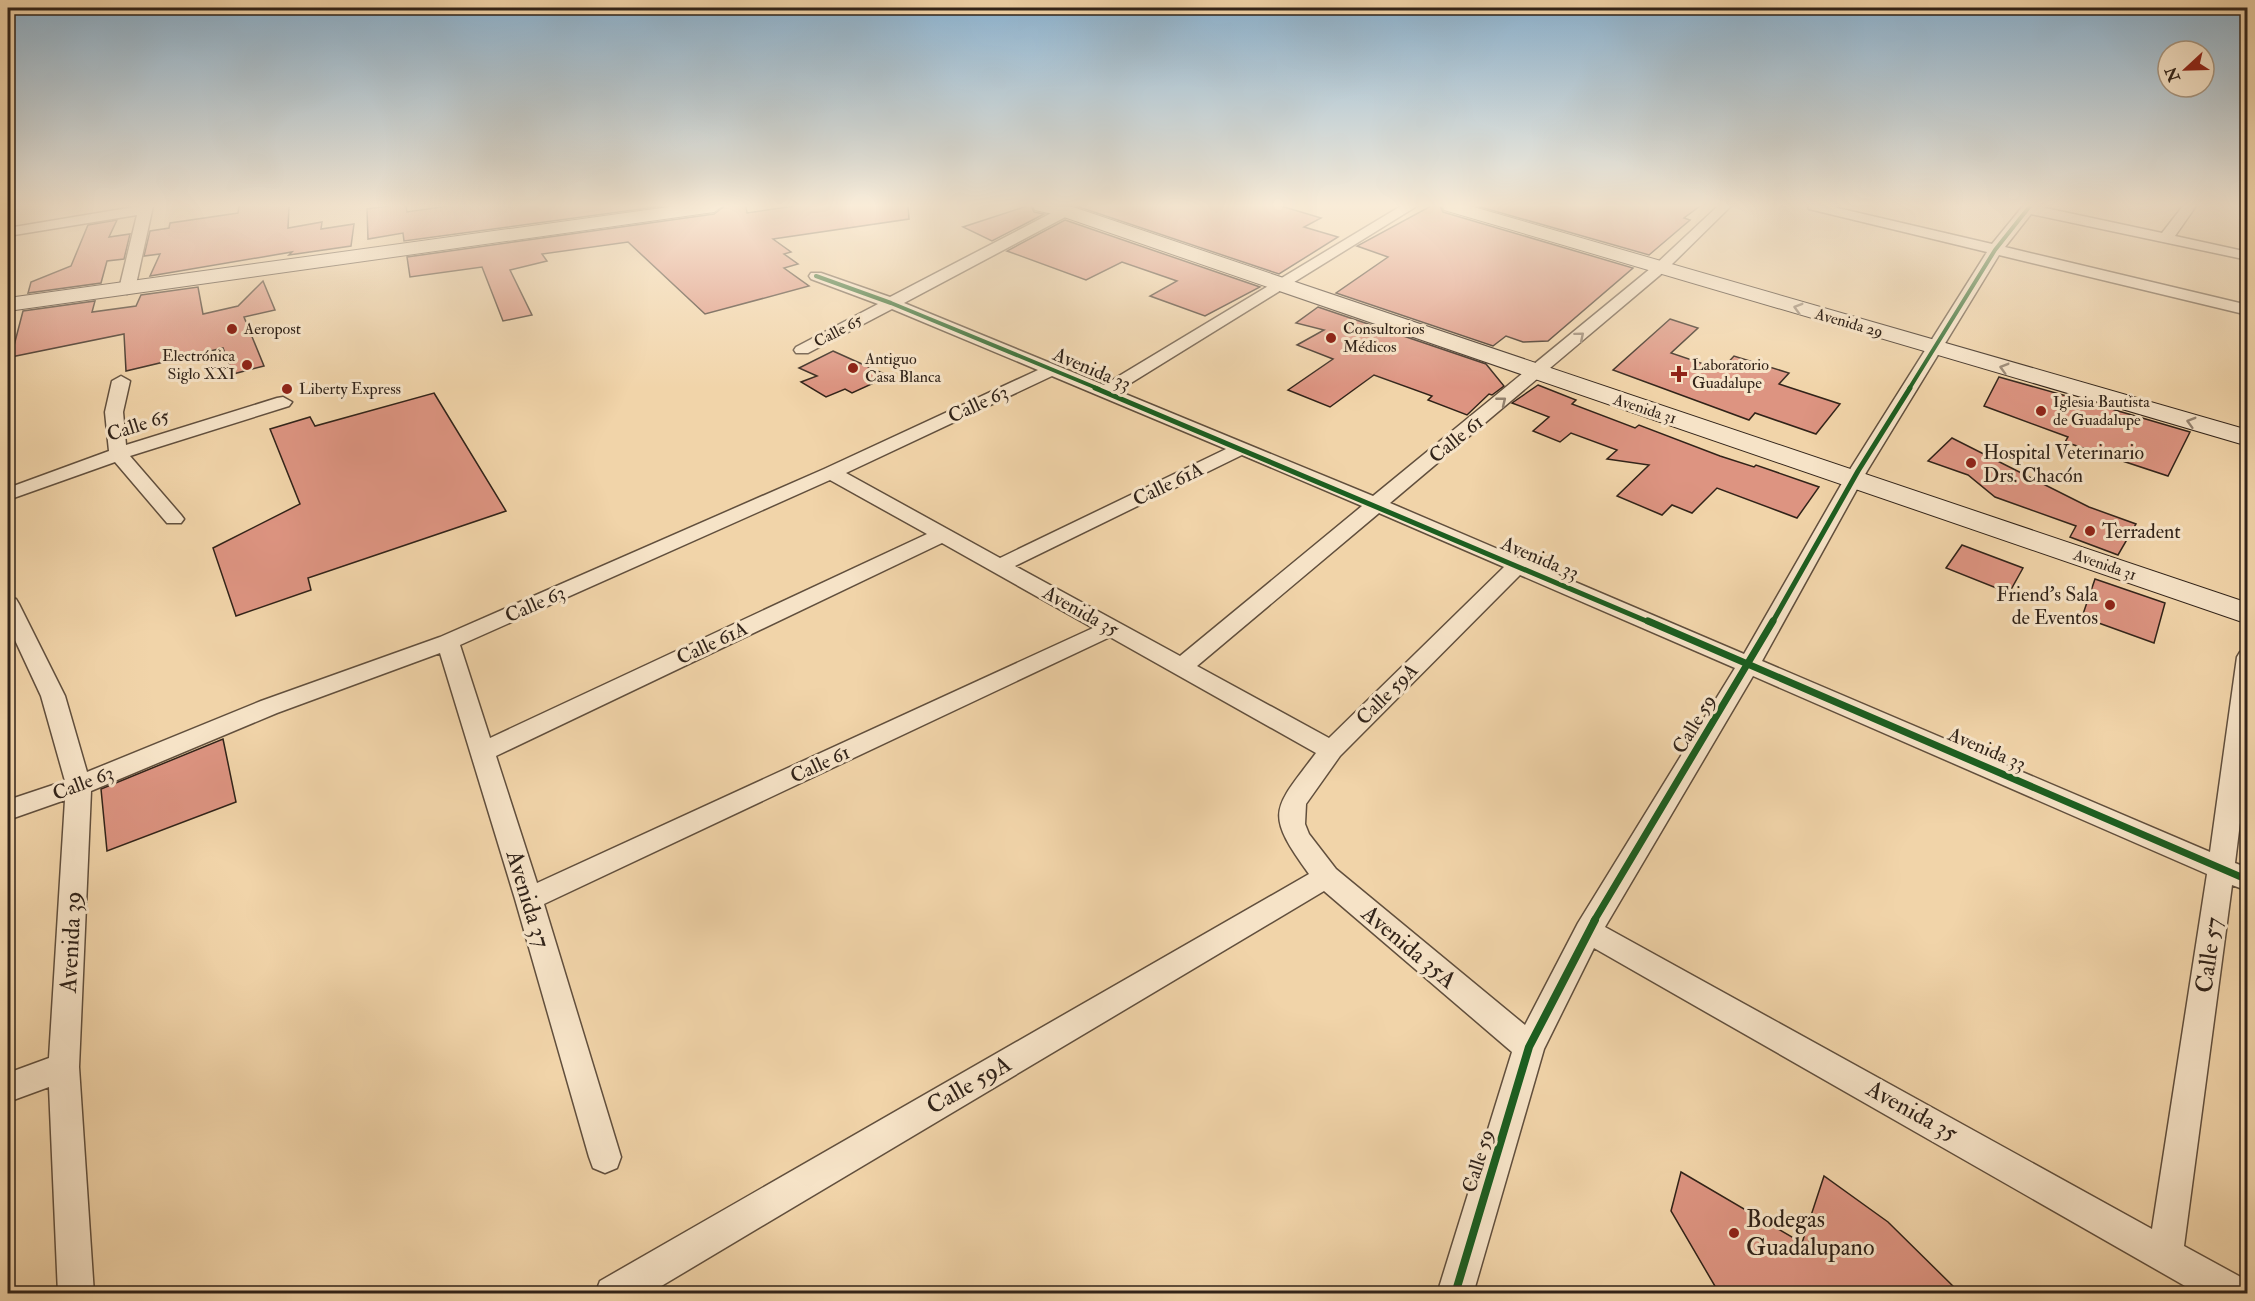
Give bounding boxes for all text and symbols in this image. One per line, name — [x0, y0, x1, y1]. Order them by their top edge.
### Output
north arrow — [2156, 39, 2216, 99]
text: N — [2161, 63, 2185, 86]
one-way arrow — [1793, 303, 1804, 315]
street label: Avenida 29 — [1812, 303, 1885, 342]
street label: Calle 65 — [811, 310, 865, 352]
place label: Aeropost — [243, 319, 301, 340]
place label: Consultorios Médicos — [1343, 319, 1425, 357]
marker: Aeropost — [225, 322, 239, 336]
marker: Consultorios Médicos — [1324, 331, 1338, 345]
one-way arrow — [1573, 332, 1584, 343]
street label: Avenida 33 — [1048, 341, 1135, 397]
place label: Electrónica Siglo XXI — [162, 346, 235, 384]
place label: Antiguo Casa Blanca — [864, 349, 941, 387]
place label: Laboratorio Guadalupe — [1692, 355, 1769, 394]
marker: Electrónica Siglo XXI — [240, 358, 254, 372]
marker: Antiguo Casa Blanca — [846, 361, 860, 375]
one-way arrow — [1999, 363, 2010, 375]
marker: Laboratorio Guadalupe — [1670, 365, 1688, 383]
place label: Liberty Express — [299, 379, 401, 400]
street label: Calle 63 — [944, 379, 1012, 429]
marker: Liberty Express — [280, 382, 294, 396]
street label: Avenida 31 — [1610, 389, 1679, 429]
place label: Iglesia Bautista de Guadalupe — [2053, 392, 2150, 431]
one-way arrow — [1495, 397, 1506, 408]
street label: Calle 65 — [104, 403, 173, 447]
marker: Iglesia Bautista de Guadalupe — [2034, 404, 2048, 418]
street label: Calle 61 — [1424, 410, 1488, 468]
one-way arrow — [2186, 417, 2197, 429]
place label: Hospital Veterinario Drs. Chacón — [1983, 440, 2144, 488]
street label: Calle 61A — [1129, 456, 1208, 512]
marker: Hospital Veterinario Drs. Chacón — [1964, 456, 1978, 470]
place label: Terradent — [2102, 519, 2181, 544]
marker: Terradent — [2083, 524, 2097, 538]
street label: Avenida 33 — [1496, 530, 1583, 586]
street label: Avenida 31 — [2070, 545, 2139, 585]
street label: Avenida 35 — [1038, 579, 1124, 642]
street label: Calle 63 — [501, 580, 569, 628]
place label: Friend's Sala de Eventos — [1996, 582, 2099, 630]
marker: Friend's Sala de Eventos — [2103, 598, 2117, 612]
street label: Calle 61A — [673, 616, 752, 670]
street label: Calle 59A — [1351, 658, 1423, 730]
street label: Calle 59 — [1667, 690, 1721, 758]
street label: Avenida 33 — [1943, 721, 2030, 777]
street label: Calle 61 — [786, 739, 854, 789]
street label: Calle 63 — [49, 760, 117, 806]
street label: Avenida 37 — [498, 845, 558, 952]
street label: Avenida 39 — [53, 890, 89, 995]
street label: Avenida 35A — [1354, 897, 1463, 996]
street label: Calle 57 — [2188, 915, 2230, 995]
street label: Calle 59A — [921, 1048, 1017, 1122]
street label: Avenida 35 — [1860, 1073, 1964, 1149]
street label: Calle 59 — [1457, 1126, 1499, 1196]
place label: Bodegas Guadalupano — [1746, 1204, 1874, 1263]
marker: Bodegas Guadalupano — [1727, 1226, 1741, 1240]

